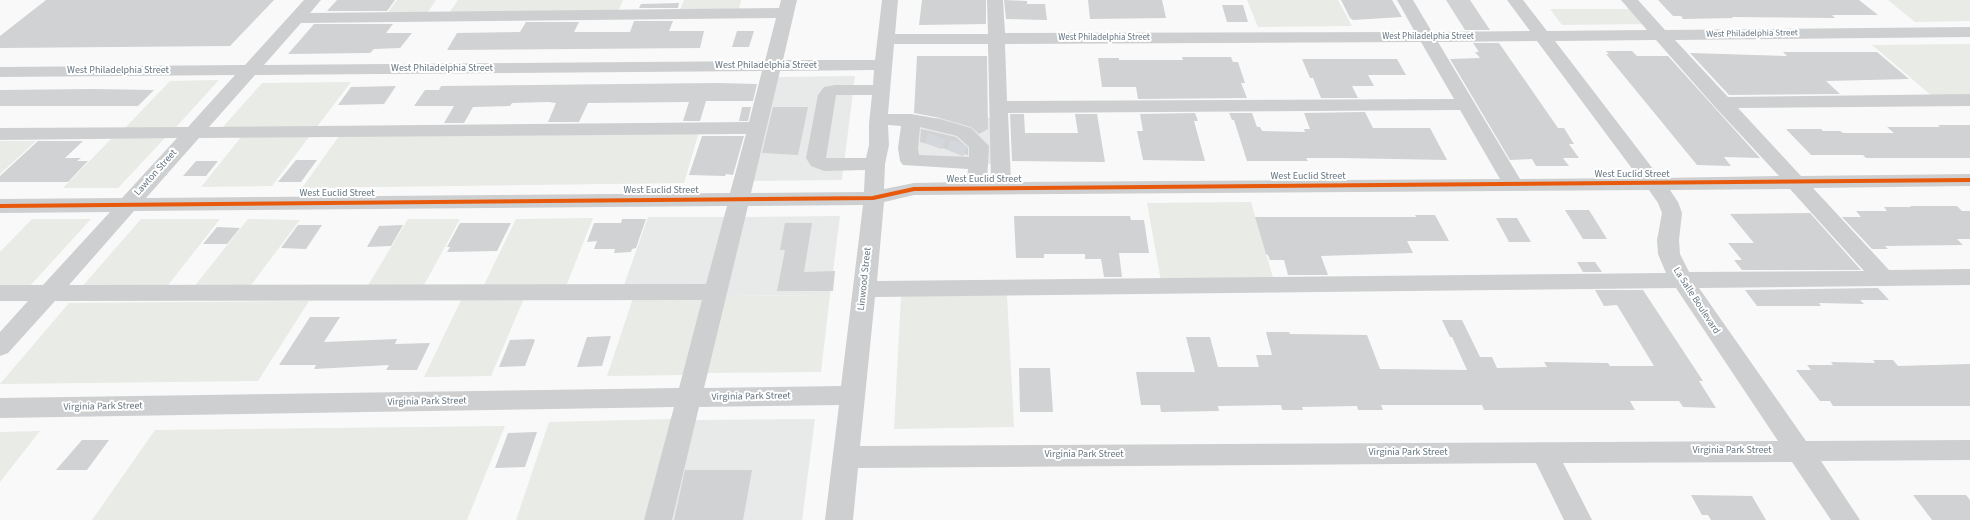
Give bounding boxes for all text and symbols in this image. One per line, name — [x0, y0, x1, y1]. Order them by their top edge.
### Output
street label: West Philadelphia Street — [1706, 28, 1798, 40]
street label: West Philadelphia Street — [1382, 32, 1474, 42]
street label: West Philadelphia Street — [1058, 33, 1150, 43]
street label: West Philadelphia Street — [715, 60, 817, 72]
street label: West Philadelphia Street — [391, 63, 493, 75]
street label: West Philadelphia Street — [67, 65, 169, 77]
street label: Lawton Street — [132, 147, 180, 199]
street label: West Euclid Street — [1594, 169, 1670, 181]
street label: West Euclid Street — [1270, 171, 1346, 183]
street label: West Euclid Street — [946, 174, 1022, 186]
street label: West Euclid Street — [623, 185, 699, 197]
street label: West Euclid Street — [299, 188, 375, 200]
street label: Linwood Street — [856, 247, 874, 311]
street label: La Salle Boulevard — [1670, 265, 1722, 337]
street label: Virginia Park Street — [711, 390, 791, 404]
street label: Virginia Park Street — [387, 395, 467, 409]
street label: Virginia Park Street — [63, 400, 143, 414]
street label: Virginia Park Street — [1692, 445, 1772, 457]
street label: Virginia Park Street — [1368, 447, 1448, 459]
street label: Virginia Park Street — [1044, 449, 1124, 461]

